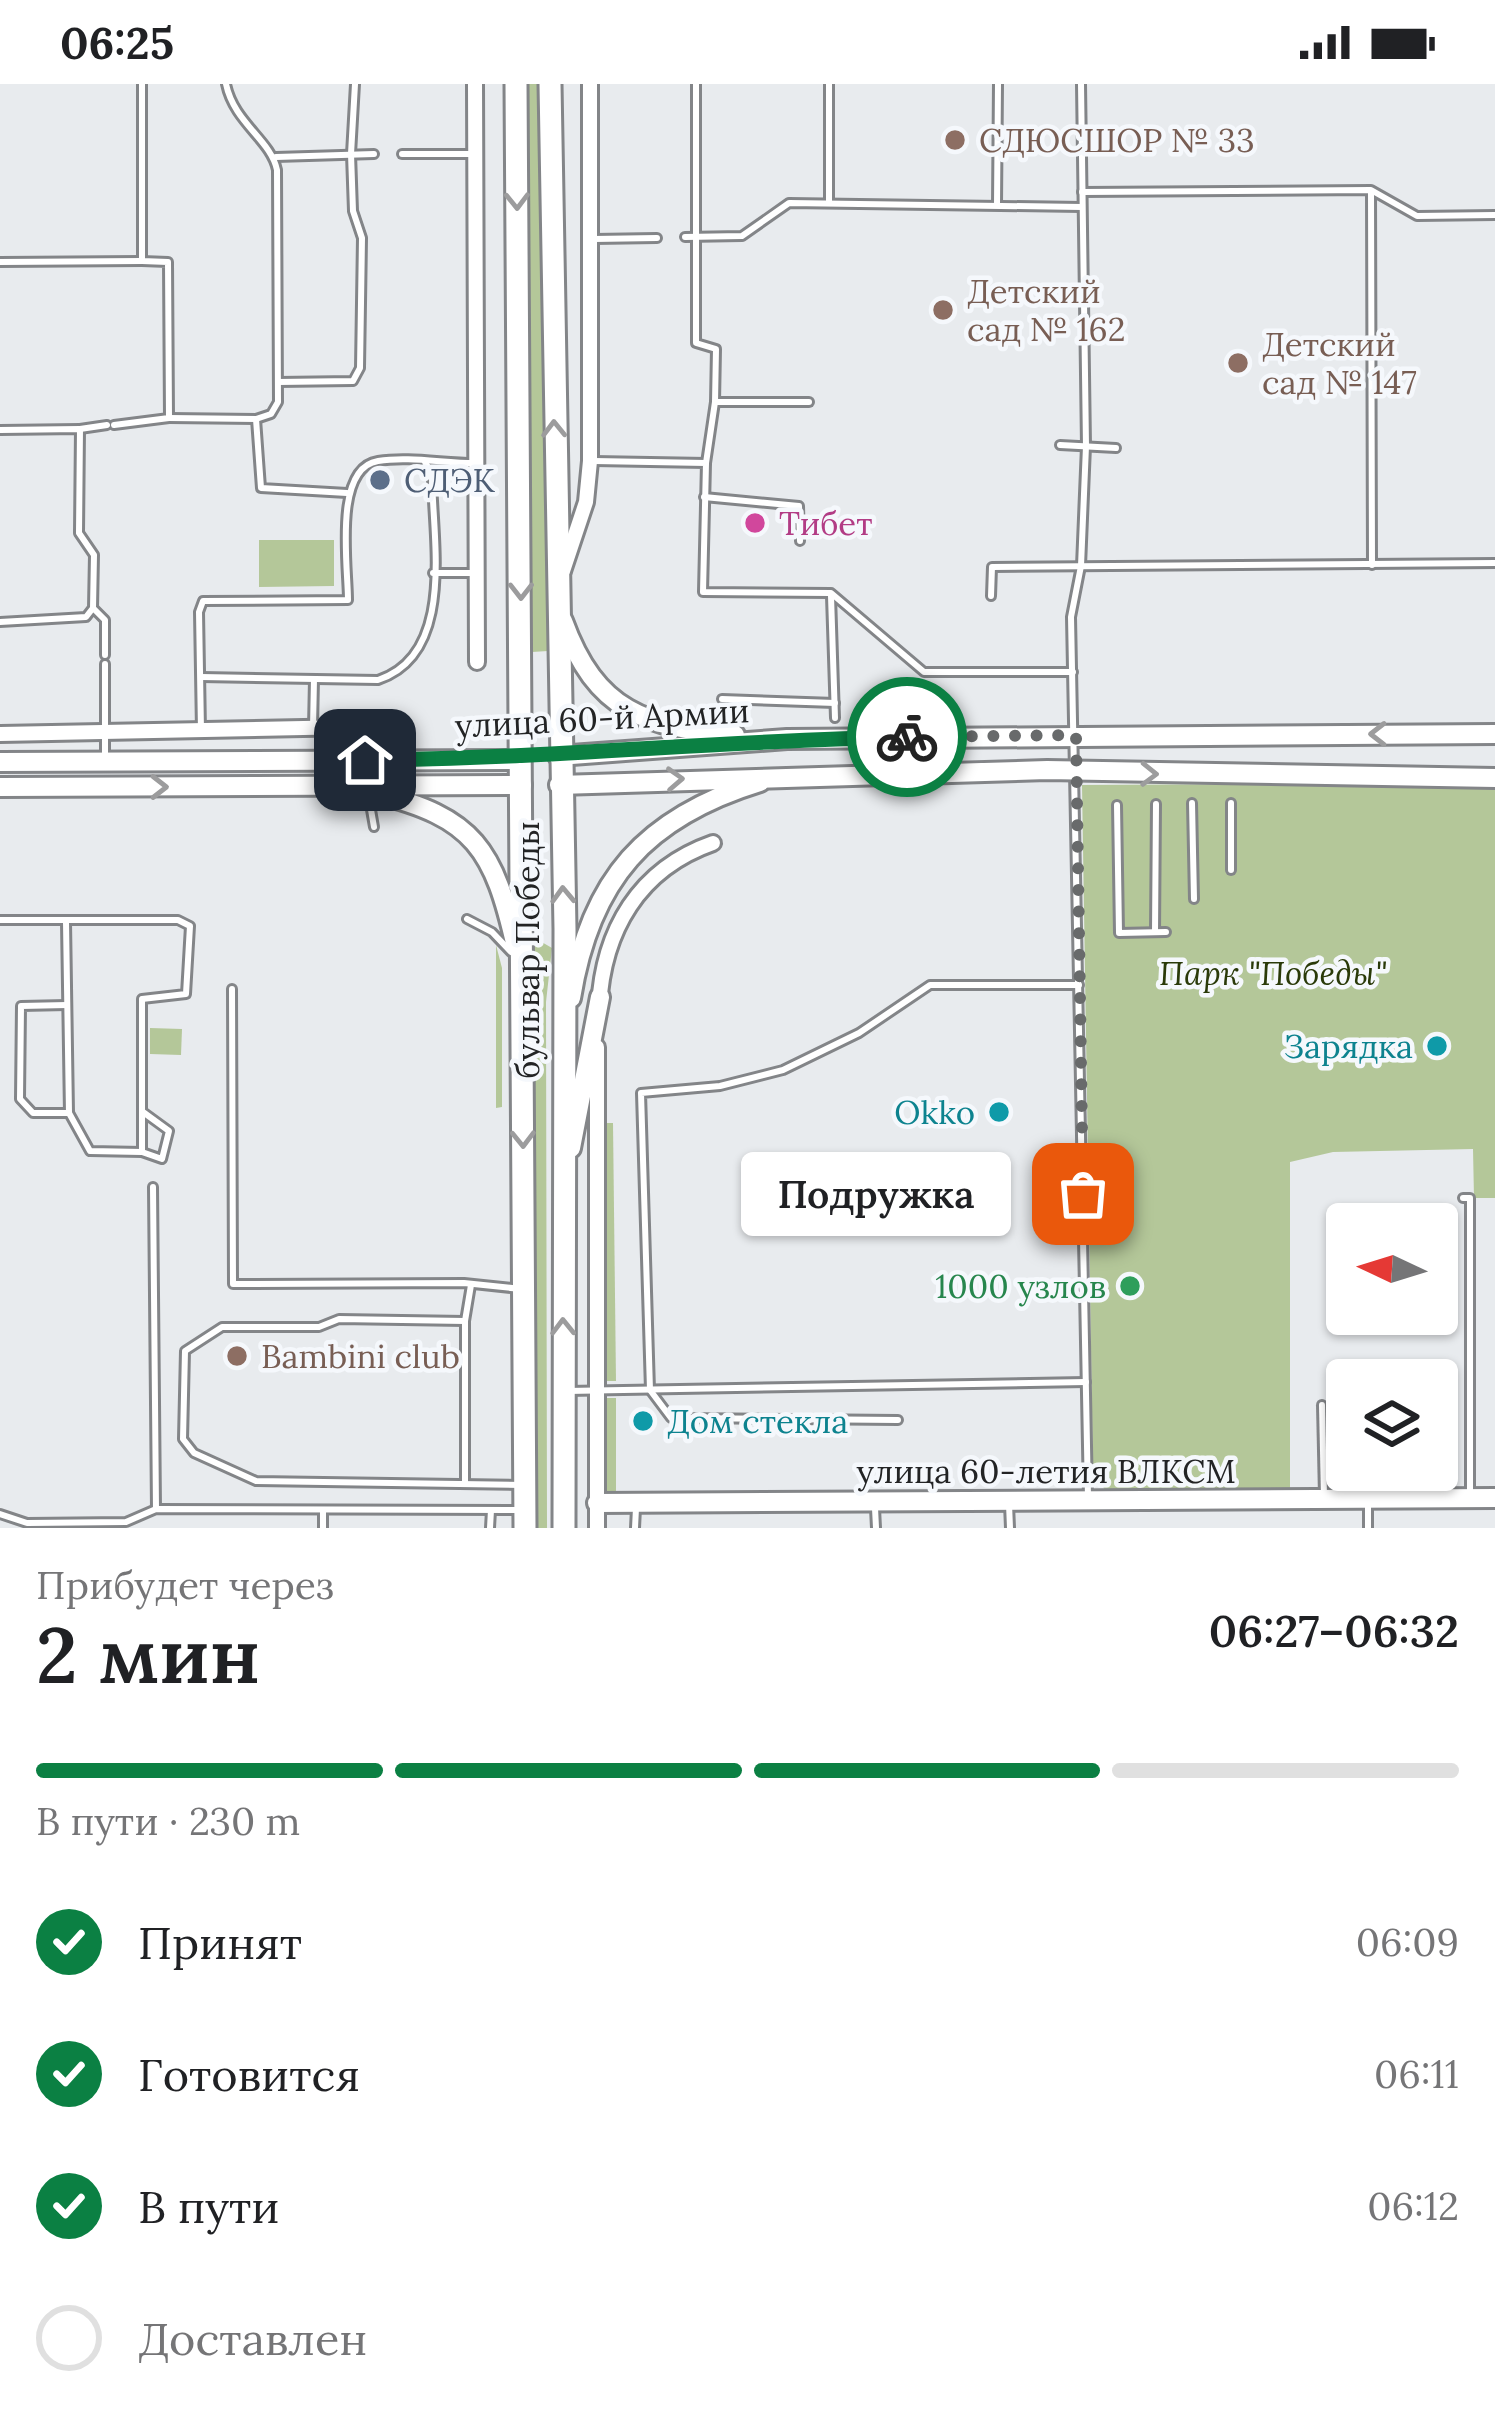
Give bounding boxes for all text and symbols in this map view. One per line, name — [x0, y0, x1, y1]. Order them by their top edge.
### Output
text: 06:25 — [60, 14, 174, 71]
place label: СДЮСШОР № 33 — [979, 119, 1255, 161]
marker: СДЮСШОР № 33 — [942, 127, 968, 153]
one-way arrow — [504, 193, 530, 211]
place label: Детский сад № 162 — [967, 270, 1125, 350]
marker: Детский сад № 162 — [930, 297, 956, 323]
place label: Детский сад № 147 — [1262, 323, 1417, 403]
marker: Детский сад № 147 — [1225, 350, 1251, 376]
one-way arrow — [541, 419, 567, 438]
place label: СДЭК — [404, 459, 496, 501]
marker: СДЭК — [367, 467, 393, 493]
place label: Тибет — [779, 502, 873, 544]
marker: Тибет — [742, 510, 768, 536]
one-way arrow — [507, 582, 533, 601]
courier — [847, 677, 967, 797]
street label: улица 60-й Армии — [454, 689, 750, 747]
icon: bike — [874, 704, 940, 770]
pin — [314, 709, 416, 811]
one-way arrow — [1368, 721, 1386, 747]
icon: home — [332, 727, 398, 793]
one-way arrow — [1140, 761, 1159, 787]
one-way arrow — [666, 766, 685, 792]
one-way arrow — [151, 774, 169, 800]
street label: бульвар Победы — [506, 821, 548, 1079]
one-way arrow — [551, 885, 577, 904]
park label: Парк "Победы" — [1159, 952, 1387, 994]
place label: Зарядка — [1284, 1025, 1413, 1067]
marker: Зарядка — [1424, 1033, 1450, 1059]
place label: Okko — [894, 1091, 975, 1133]
marker: Okko — [986, 1099, 1012, 1125]
one-way arrow — [510, 1131, 536, 1149]
pin — [1032, 1143, 1134, 1245]
callout: Подружка — [741, 1152, 1011, 1236]
icon: bag — [1050, 1161, 1116, 1227]
text: Подружка — [777, 1169, 975, 1219]
north arrow — [1326, 1203, 1458, 1335]
map controls — [1326, 1203, 1458, 1491]
place label: 1000 узлов — [935, 1265, 1106, 1307]
marker: 1000 узлов — [1117, 1273, 1143, 1299]
one-way arrow — [550, 1317, 576, 1335]
place label: Bambini club — [261, 1335, 460, 1377]
marker: Bambini club — [224, 1343, 250, 1369]
button: layers — [1326, 1359, 1458, 1491]
place label: Дом стекла — [667, 1400, 848, 1442]
marker: Дом стекла — [630, 1408, 656, 1434]
street label: улица 60-летия ВЛКСМ — [856, 1450, 1236, 1492]
text: Прибудет через — [36, 1560, 334, 1610]
text: 06:27–06:32 — [1209, 1602, 1459, 1659]
text: 2 мин — [36, 1605, 260, 1704]
text: В пути · 230 m — [36, 1796, 300, 1846]
icon: check — [36, 1909, 102, 1975]
text: Принят — [138, 1914, 302, 1971]
text: 06:09 — [1356, 1917, 1459, 1967]
icon: check — [36, 2041, 102, 2107]
text: Готовится — [138, 2046, 360, 2103]
text: 06:11 — [1374, 2049, 1459, 2099]
icon: check — [36, 2173, 102, 2239]
text: В пути — [138, 2178, 279, 2235]
text: 06:12 — [1367, 2181, 1459, 2231]
text: Доставлен — [138, 2310, 367, 2367]

